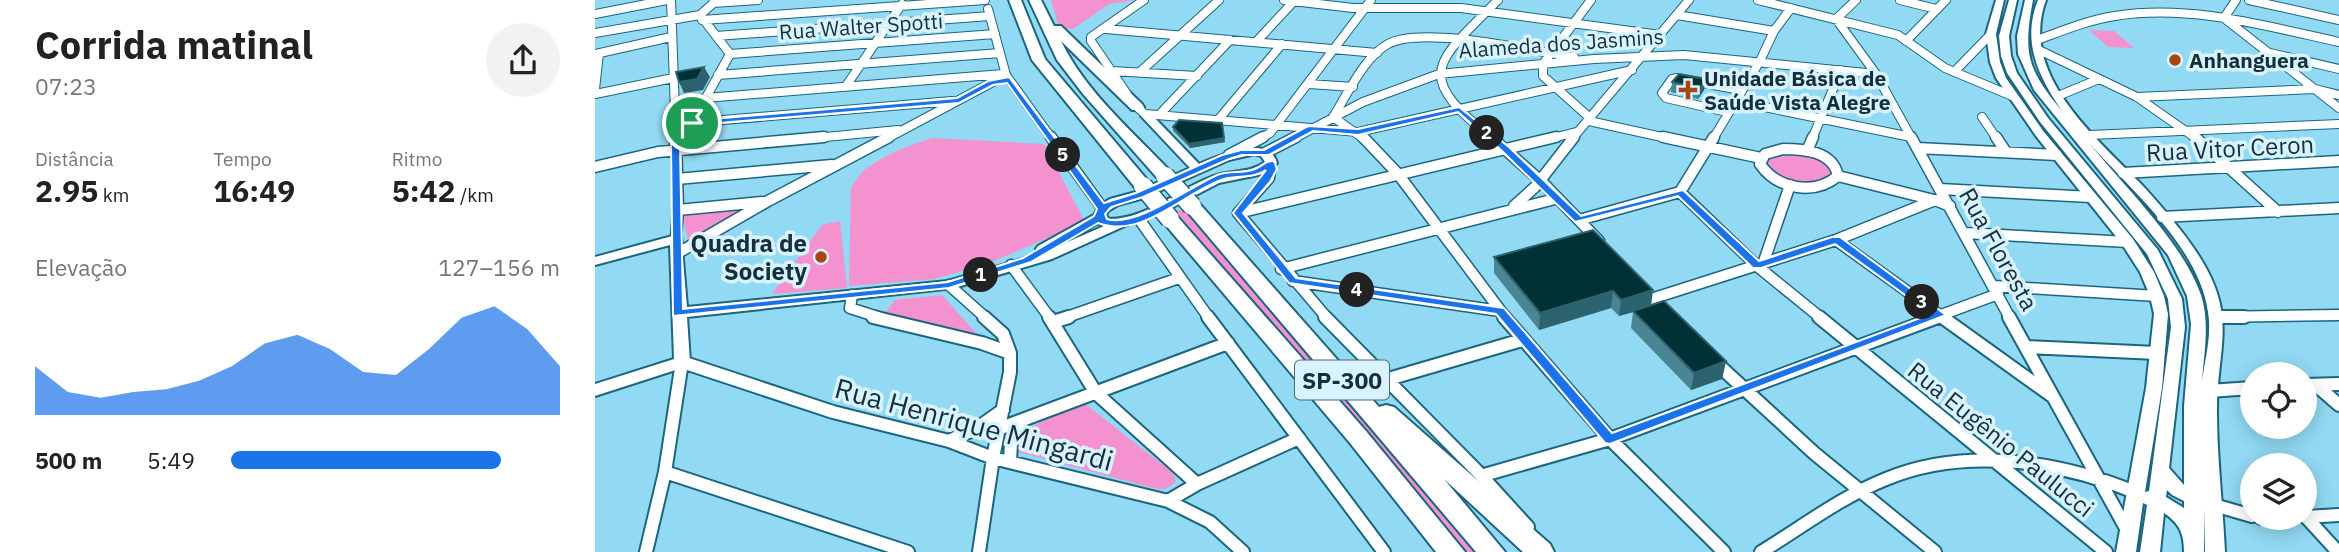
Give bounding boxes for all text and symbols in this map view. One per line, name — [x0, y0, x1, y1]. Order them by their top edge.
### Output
street label: Rua Walter Spotti — [778, 6, 944, 46]
text: Corrida matinal — [35, 20, 313, 69]
street label: Alameda dos Jasmins — [1457, 22, 1665, 64]
button: share — [486, 23, 560, 97]
place label: Anhanguera — [2189, 46, 2309, 74]
marker: Anhanguera — [2167, 52, 2183, 68]
place label: Unidade Básica de Saúde Vista Alegre — [1704, 64, 1891, 116]
text: 07:23 — [35, 71, 97, 101]
marker: Unidade Básica de Saúde Vista Alegre — [1678, 80, 1698, 100]
pin — [662, 93, 722, 153]
icon: arrive — [673, 104, 711, 142]
pin: 2 — [1469, 116, 1505, 150]
text: 2 — [1481, 120, 1492, 144]
street label: Rua Vitor Ceron — [2145, 128, 2315, 168]
pin: 5 — [1045, 138, 1081, 172]
text: 5 — [1057, 142, 1068, 166]
text: Distância — [35, 147, 114, 171]
text: Tempo — [213, 147, 272, 171]
text: Ritmo — [392, 147, 442, 171]
text: 2.95 — [35, 171, 98, 210]
text: 16:49 — [213, 171, 295, 210]
text: 5:42 — [392, 171, 456, 210]
street label: Rua Floresta — [1952, 182, 2046, 316]
text: km — [98, 183, 129, 207]
text: /km — [456, 183, 494, 207]
place label: Quadra de Society — [691, 227, 807, 287]
marker: Quadra de Society — [813, 249, 829, 265]
text: Elevação — [35, 252, 127, 282]
text: 127–156 m — [438, 252, 560, 282]
pin: 1 — [963, 258, 999, 292]
text: 1 — [975, 262, 986, 286]
pin: 4 — [1339, 272, 1375, 308]
text: 4 — [1351, 277, 1362, 301]
pin: 3 — [1905, 284, 1939, 320]
text: 3 — [1916, 289, 1927, 313]
street label: Rua Eugênio Paulucci — [1901, 354, 2101, 524]
road number: SP-300 — [1295, 360, 1389, 400]
map controls — [2240, 362, 2317, 530]
button: locate — [2240, 362, 2317, 439]
street label: Rua Henrique Mingardi — [831, 369, 1117, 479]
text: 500 m — [35, 445, 102, 475]
text: 5:49 — [147, 445, 195, 475]
button: layers — [2240, 453, 2317, 530]

